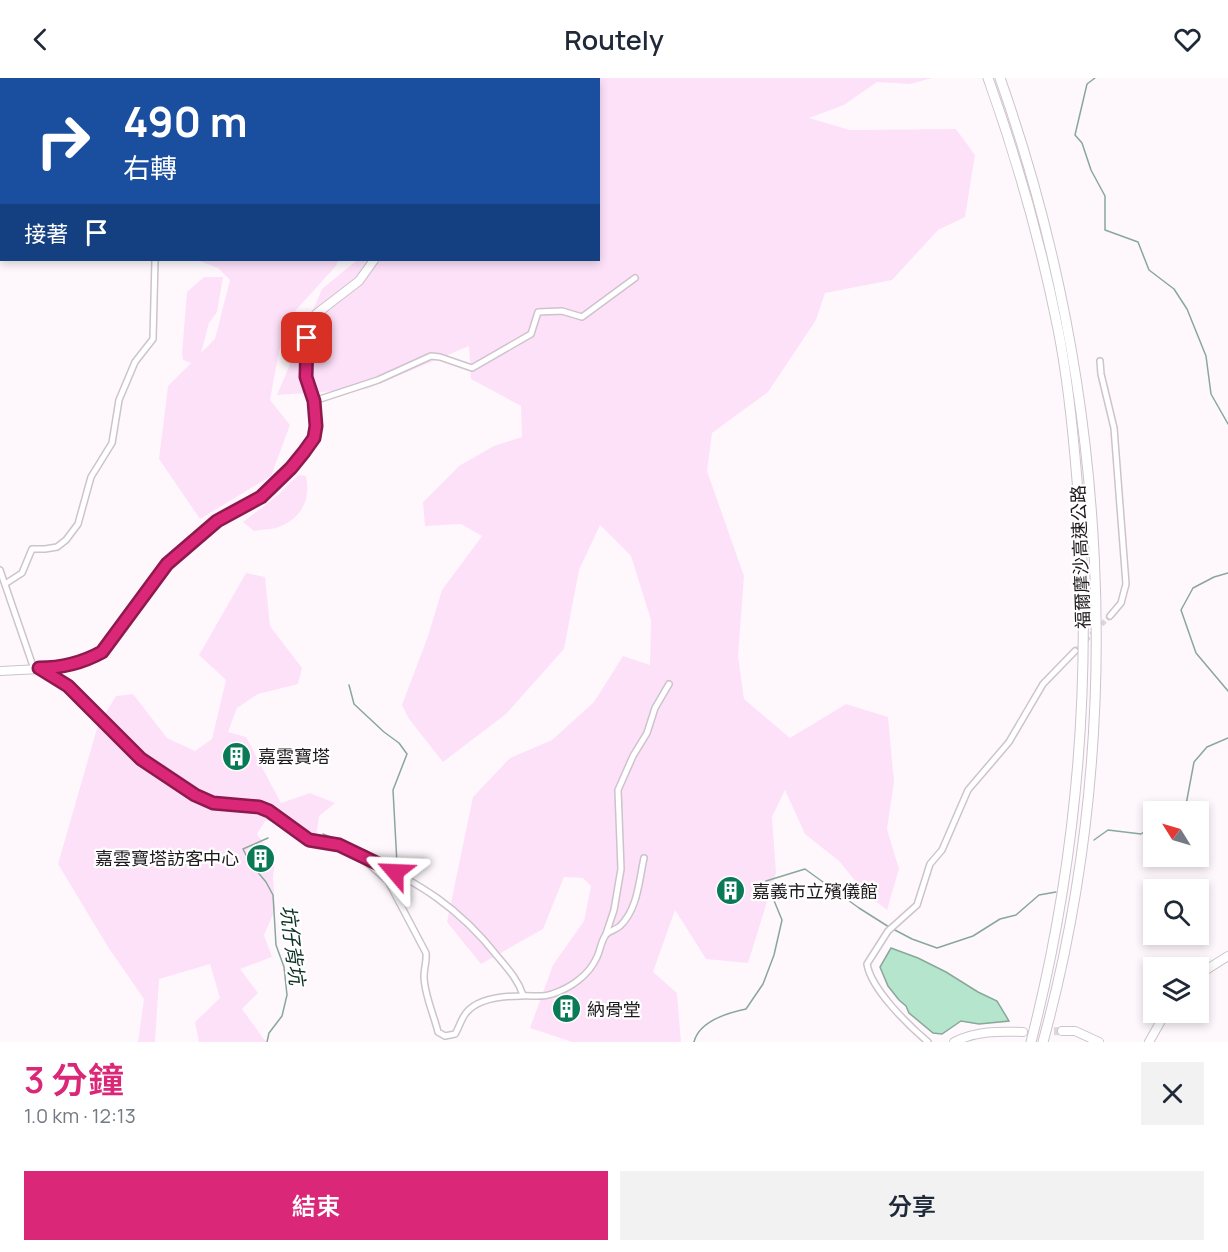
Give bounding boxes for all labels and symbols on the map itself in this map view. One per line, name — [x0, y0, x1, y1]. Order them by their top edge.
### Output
pin — [281, 312, 332, 363]
street label: 福爾摩沙高速公路 — [1065, 485, 1095, 629]
building icon: 嘉雲寶塔 — [221, 740, 253, 772]
place label: 嘉雲寶塔 — [258, 744, 330, 768]
north arrow — [1143, 801, 1209, 867]
position arrow — [363, 840, 427, 904]
building icon: 嘉雲寶塔訪客中心 — [244, 842, 276, 874]
place label: 嘉雲寶塔訪客中心 — [95, 846, 239, 870]
building icon: 嘉義市立殯儀館 — [715, 875, 747, 907]
place label: 嘉義市立殯儀館 — [752, 879, 878, 903]
water label: 坑仔背坑 — [275, 904, 312, 989]
building icon: 納骨堂 — [550, 993, 582, 1025]
place label: 納骨堂 — [587, 997, 641, 1021]

